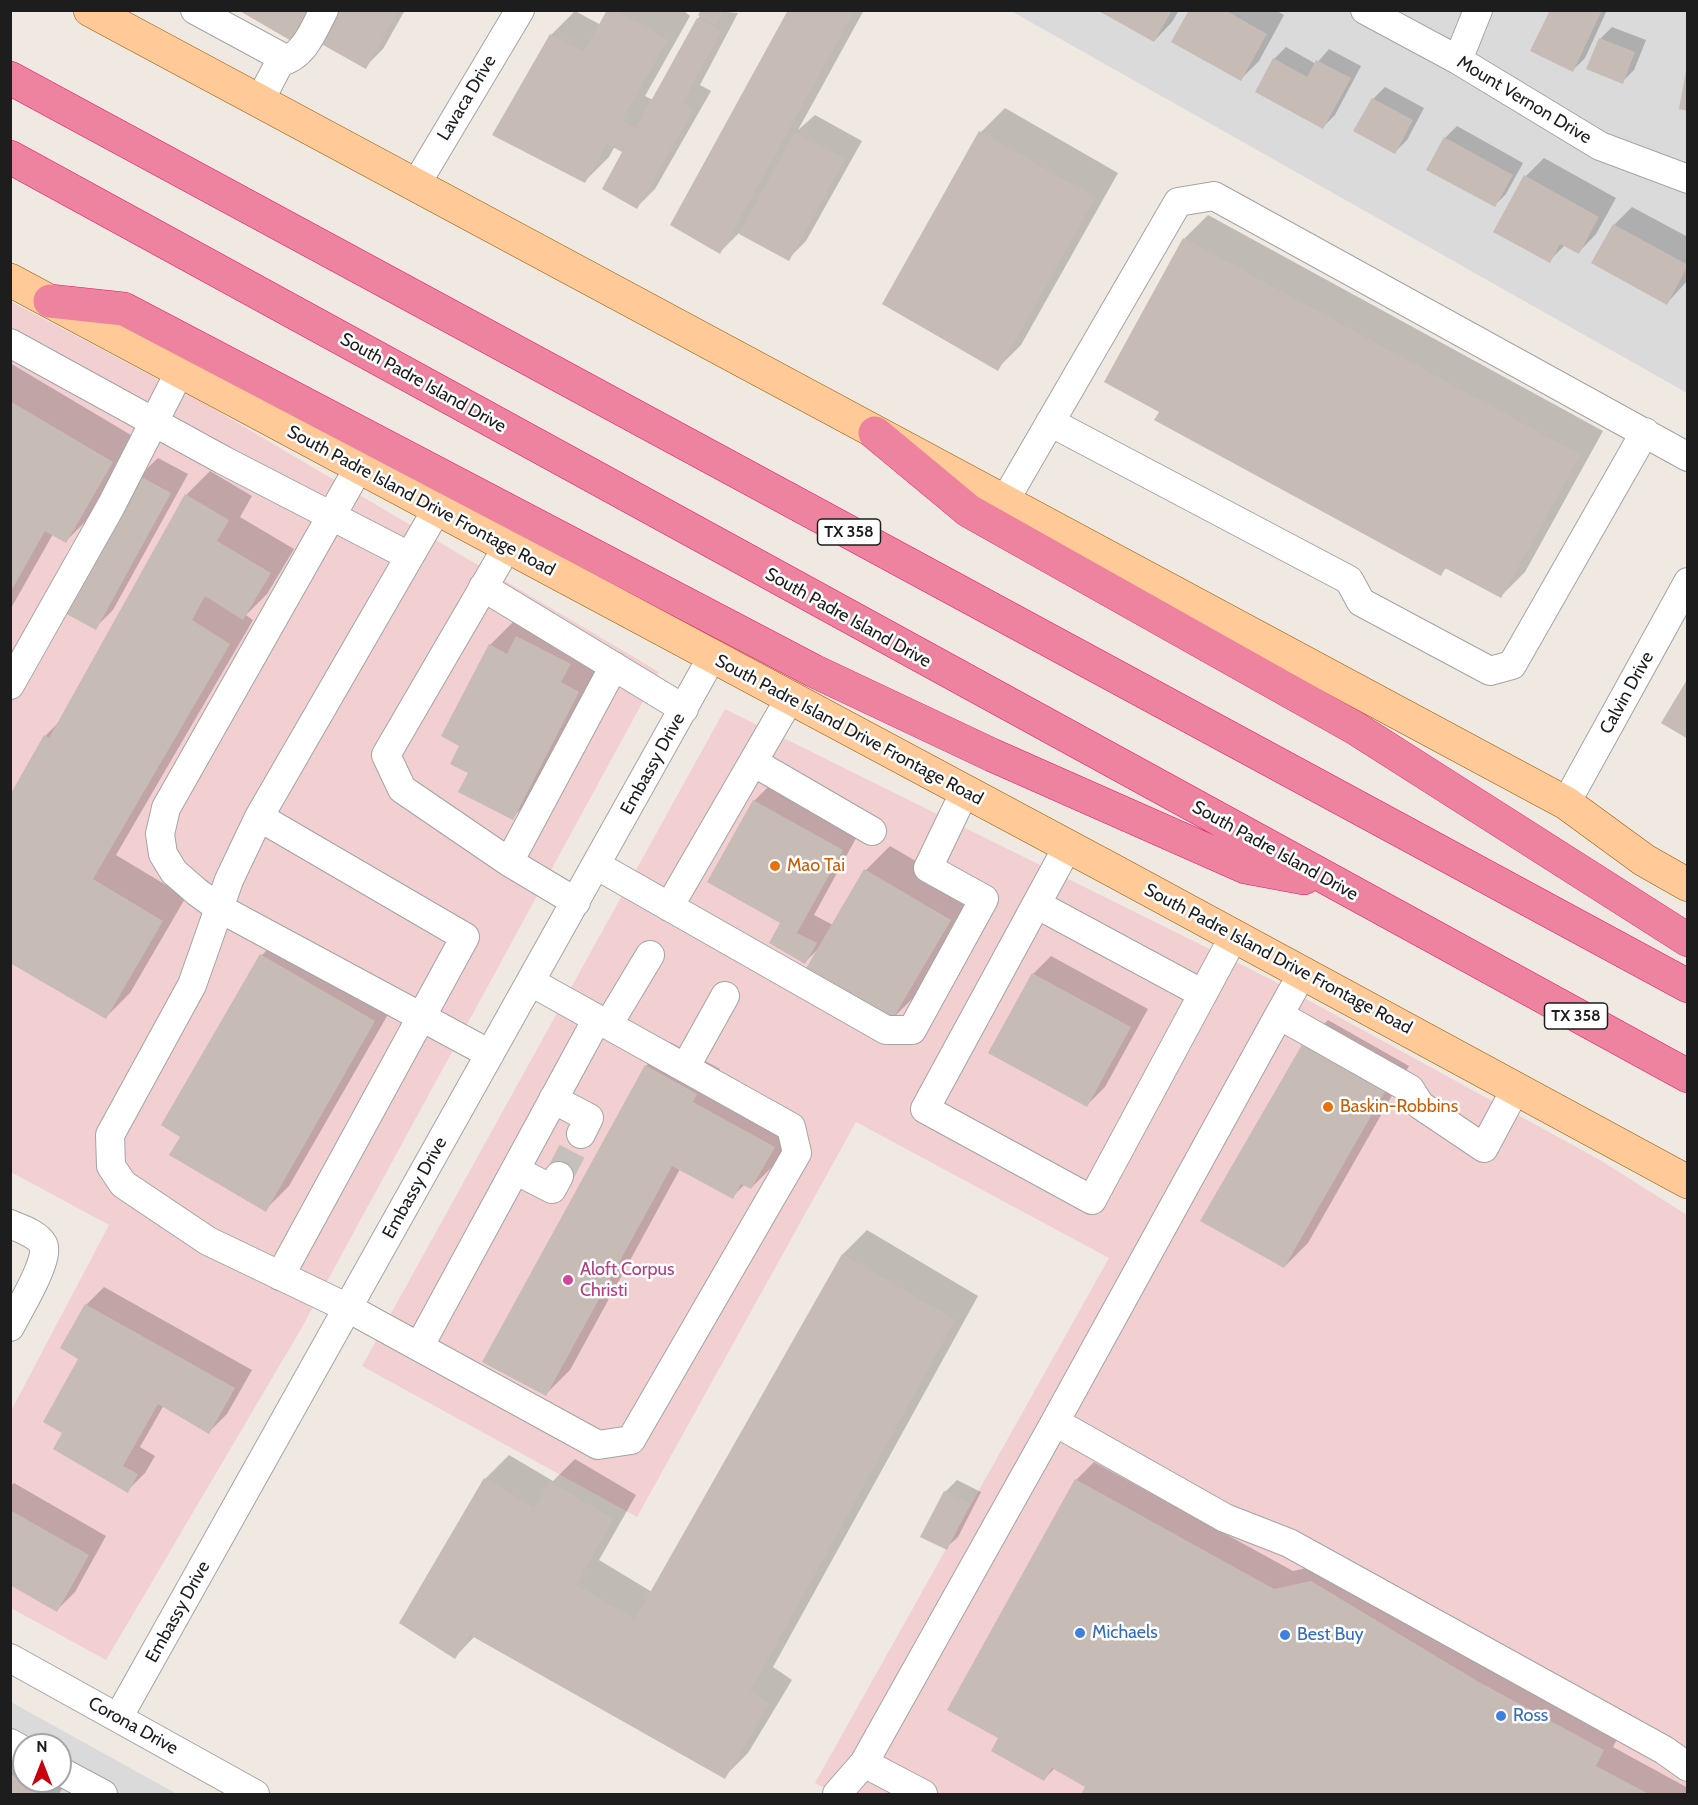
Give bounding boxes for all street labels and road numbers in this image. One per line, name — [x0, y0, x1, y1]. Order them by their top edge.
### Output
street label: Lavaca Drive — [433, 51, 501, 145]
street label: Mount Vernon Drive — [1453, 51, 1595, 149]
street label: South Padre Island Drive — [336, 328, 510, 438]
street label: South Padre Island Drive Frontage Road — [283, 421, 559, 581]
road number: TX 358 — [818, 519, 880, 545]
street label: South Padre Island Drive — [761, 563, 935, 673]
street label: Calvin Drive — [1595, 648, 1659, 738]
street label: South Padre Island Drive Frontage Road — [711, 650, 987, 810]
street label: Embassy Drive — [616, 710, 690, 818]
street label: South Padre Island Drive — [1188, 796, 1362, 906]
street label: South Padre Island Drive Frontage Road — [1140, 879, 1416, 1039]
road number: TX 358 — [1544, 1003, 1608, 1029]
street label: Embassy Drive — [378, 1134, 452, 1242]
street label: Embassy Drive — [141, 1558, 215, 1666]
street label: Corona Drive — [84, 1693, 182, 1759]

